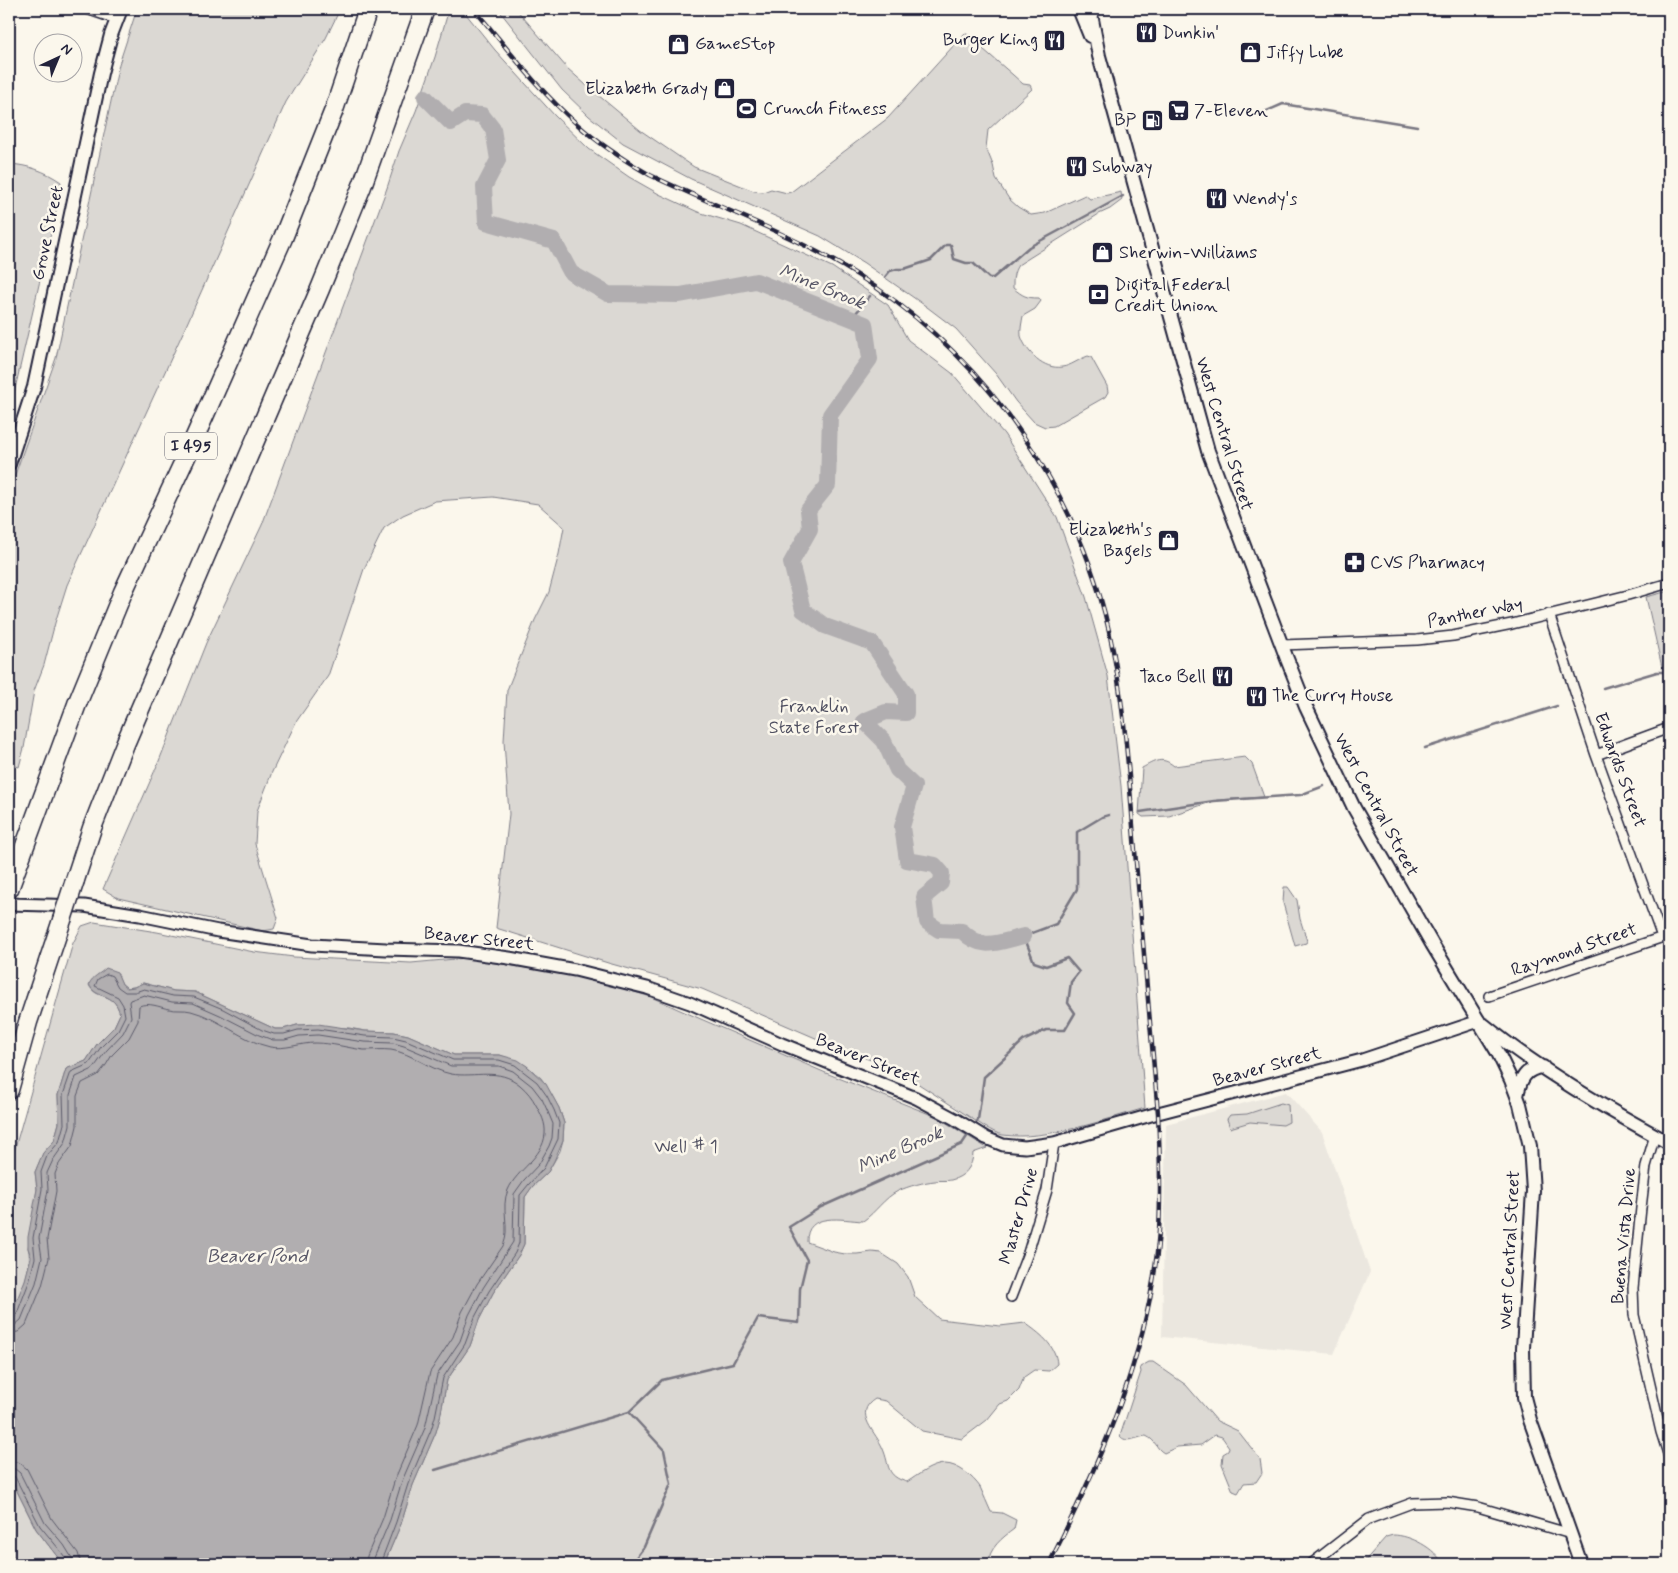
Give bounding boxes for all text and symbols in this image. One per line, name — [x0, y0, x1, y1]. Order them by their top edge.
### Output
restaurant icon: Dunkin' — [1134, 21, 1158, 45]
place label: Dunkin' — [1162, 21, 1219, 45]
place label: Burger King — [943, 28, 1038, 53]
restaurant icon: Burger King — [1042, 28, 1066, 52]
north arrow — [32, 32, 82, 82]
shop icon: GameStop — [667, 32, 691, 56]
place label: GameStop — [695, 32, 775, 56]
text: N — [57, 40, 76, 59]
shop icon: Jiffy Lube — [1238, 41, 1262, 65]
place label: Jiffy Lube — [1266, 41, 1344, 65]
place label: Elizabeth Grady — [585, 77, 708, 101]
shop icon: Elizabeth Grady — [712, 77, 736, 101]
sports icon: Crunch Fitness — [735, 97, 759, 121]
place label: Crunch Fitness — [763, 97, 887, 121]
supermarket icon: 7-Eleven — [1166, 99, 1190, 123]
place label: 7-Eleven — [1194, 99, 1268, 123]
place label: BP — [1114, 108, 1137, 132]
fuel station icon: BP — [1140, 108, 1164, 132]
restaurant icon: Subway — [1064, 155, 1088, 179]
place label: Subway — [1092, 155, 1153, 179]
street label: Grove Street — [26, 183, 70, 283]
restaurant icon: Wendy's — [1205, 187, 1229, 211]
place label: Wendy's — [1233, 187, 1297, 211]
shop icon: Sherwin-Williams — [1091, 241, 1115, 265]
place label: Sherwin-Williams — [1119, 241, 1257, 265]
water label: Mine Brook — [775, 258, 870, 316]
place label: Digital Federal Credit Union — [1114, 273, 1230, 318]
bank icon: Digital Federal Credit Union — [1086, 283, 1110, 307]
street label: West Central Street — [1189, 354, 1259, 514]
road number: I 495 — [165, 432, 217, 460]
place label: Elizabeth's Bagels — [1068, 518, 1152, 565]
shop icon: Elizabeth's Bagels — [1156, 528, 1180, 552]
pharmacy icon: CVS Pharmacy — [1342, 551, 1366, 575]
place label: CVS Pharmacy — [1370, 551, 1485, 575]
street label: Panther Way — [1425, 592, 1525, 634]
place label: Taco Bell — [1139, 665, 1206, 689]
restaurant icon: Taco Bell — [1210, 665, 1234, 689]
restaurant icon: The Curry House — [1244, 684, 1268, 708]
place label: The Curry House — [1272, 684, 1393, 708]
park label: Franklin State Forest — [769, 695, 860, 740]
street label: Edwards Street — [1588, 709, 1652, 831]
street label: West Central Street — [1328, 729, 1424, 881]
street label: Raymond Street — [1508, 917, 1640, 983]
street label: Beaver Street — [422, 921, 536, 957]
street label: Beaver Street — [812, 1028, 924, 1092]
street label: Beaver Street — [1210, 1041, 1324, 1093]
water label: Mine Brook — [853, 1120, 948, 1180]
park label: Well # 1 — [654, 1135, 718, 1159]
street label: Master Drive — [994, 1165, 1044, 1267]
street label: Buena Vista Drive — [1606, 1167, 1642, 1305]
street label: West Central Street — [1494, 1170, 1526, 1330]
water label: Beaver Pond — [207, 1244, 309, 1269]

